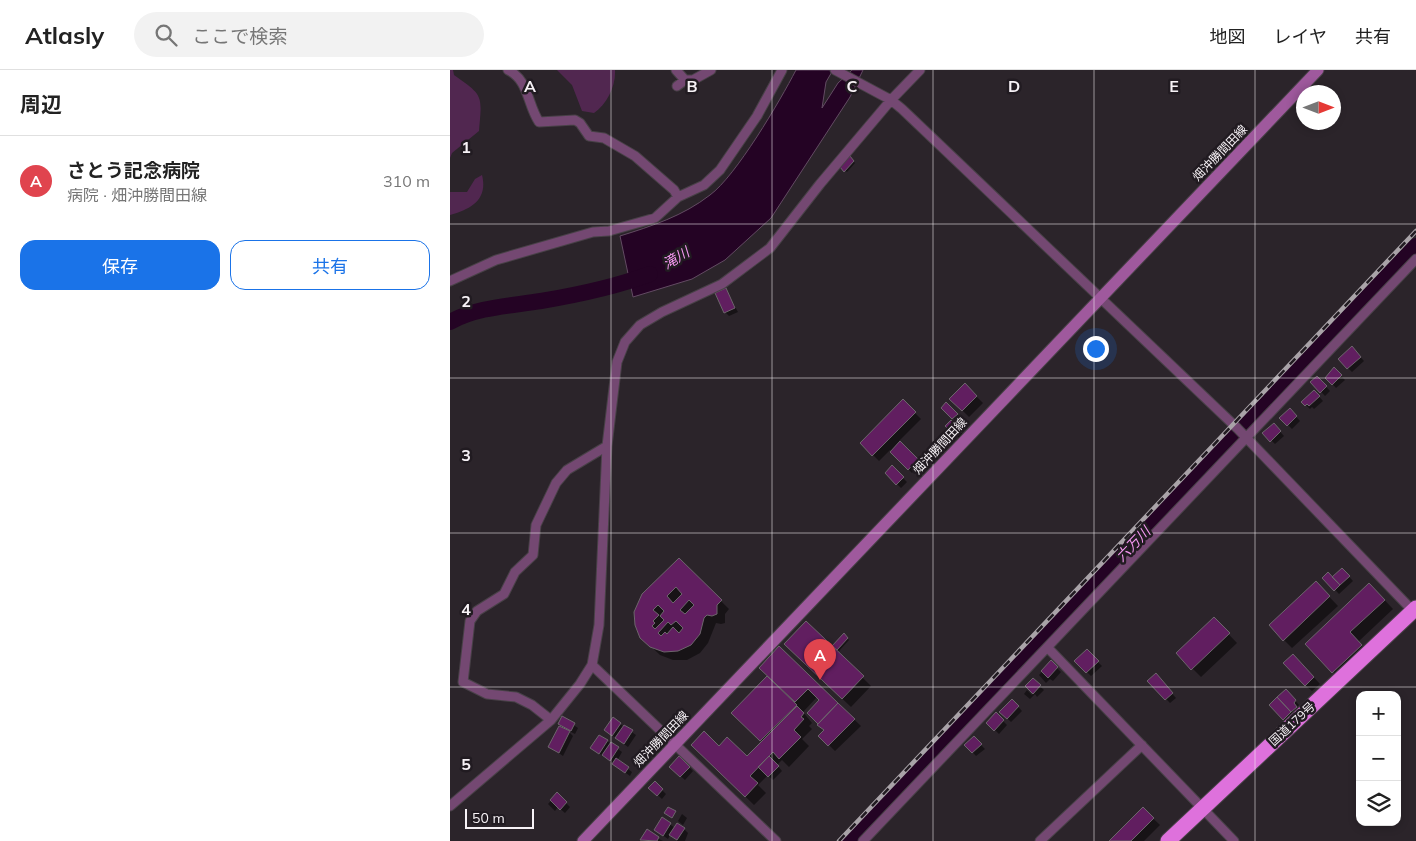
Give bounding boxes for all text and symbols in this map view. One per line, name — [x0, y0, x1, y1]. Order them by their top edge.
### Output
search box — [134, 12, 484, 57]
text: Atlasly — [25, 20, 104, 50]
icon: search — [152, 21, 180, 49]
text: ここで検索 — [192, 24, 287, 48]
text: 地図 — [1210, 25, 1246, 48]
text: レイヤ — [1274, 25, 1327, 48]
text: 共有 — [1355, 25, 1391, 48]
text: A — [524, 76, 536, 96]
text: B — [686, 76, 698, 96]
text: C — [847, 76, 858, 96]
text: D — [1008, 76, 1020, 96]
text: E — [1169, 76, 1179, 96]
north arrow — [1296, 85, 1341, 130]
text: 周辺 — [20, 91, 62, 117]
street label: 畑沖勝間田線 — [1189, 122, 1250, 184]
text: 1 — [461, 137, 471, 157]
text: さとう記念病院 — [67, 158, 200, 182]
text: A — [30, 171, 42, 191]
text: 310 m — [383, 171, 430, 191]
text: 病院 · 畑沖勝間田線 — [67, 185, 207, 205]
button: 保存 — [20, 240, 220, 290]
button: 共有 — [230, 240, 430, 290]
water label: 滝川 — [659, 242, 694, 273]
text: 2 — [461, 291, 471, 311]
your location — [1083, 336, 1109, 362]
street label: 畑沖勝間田線 — [910, 414, 970, 477]
text: 3 — [461, 445, 471, 465]
water label: 六万川 — [1112, 521, 1155, 565]
text: 4 — [461, 599, 471, 619]
pin: A — [804, 639, 836, 680]
map controls — [1356, 691, 1401, 826]
button: + — [1356, 691, 1401, 736]
street label: 国道179号 — [1265, 699, 1318, 749]
street label: 畑沖勝間田線 — [630, 708, 691, 770]
button: − — [1356, 736, 1401, 781]
text: 5 — [461, 754, 471, 774]
button: layers — [1356, 781, 1401, 826]
scale bar — [465, 806, 534, 829]
text: 50 m — [472, 809, 505, 827]

